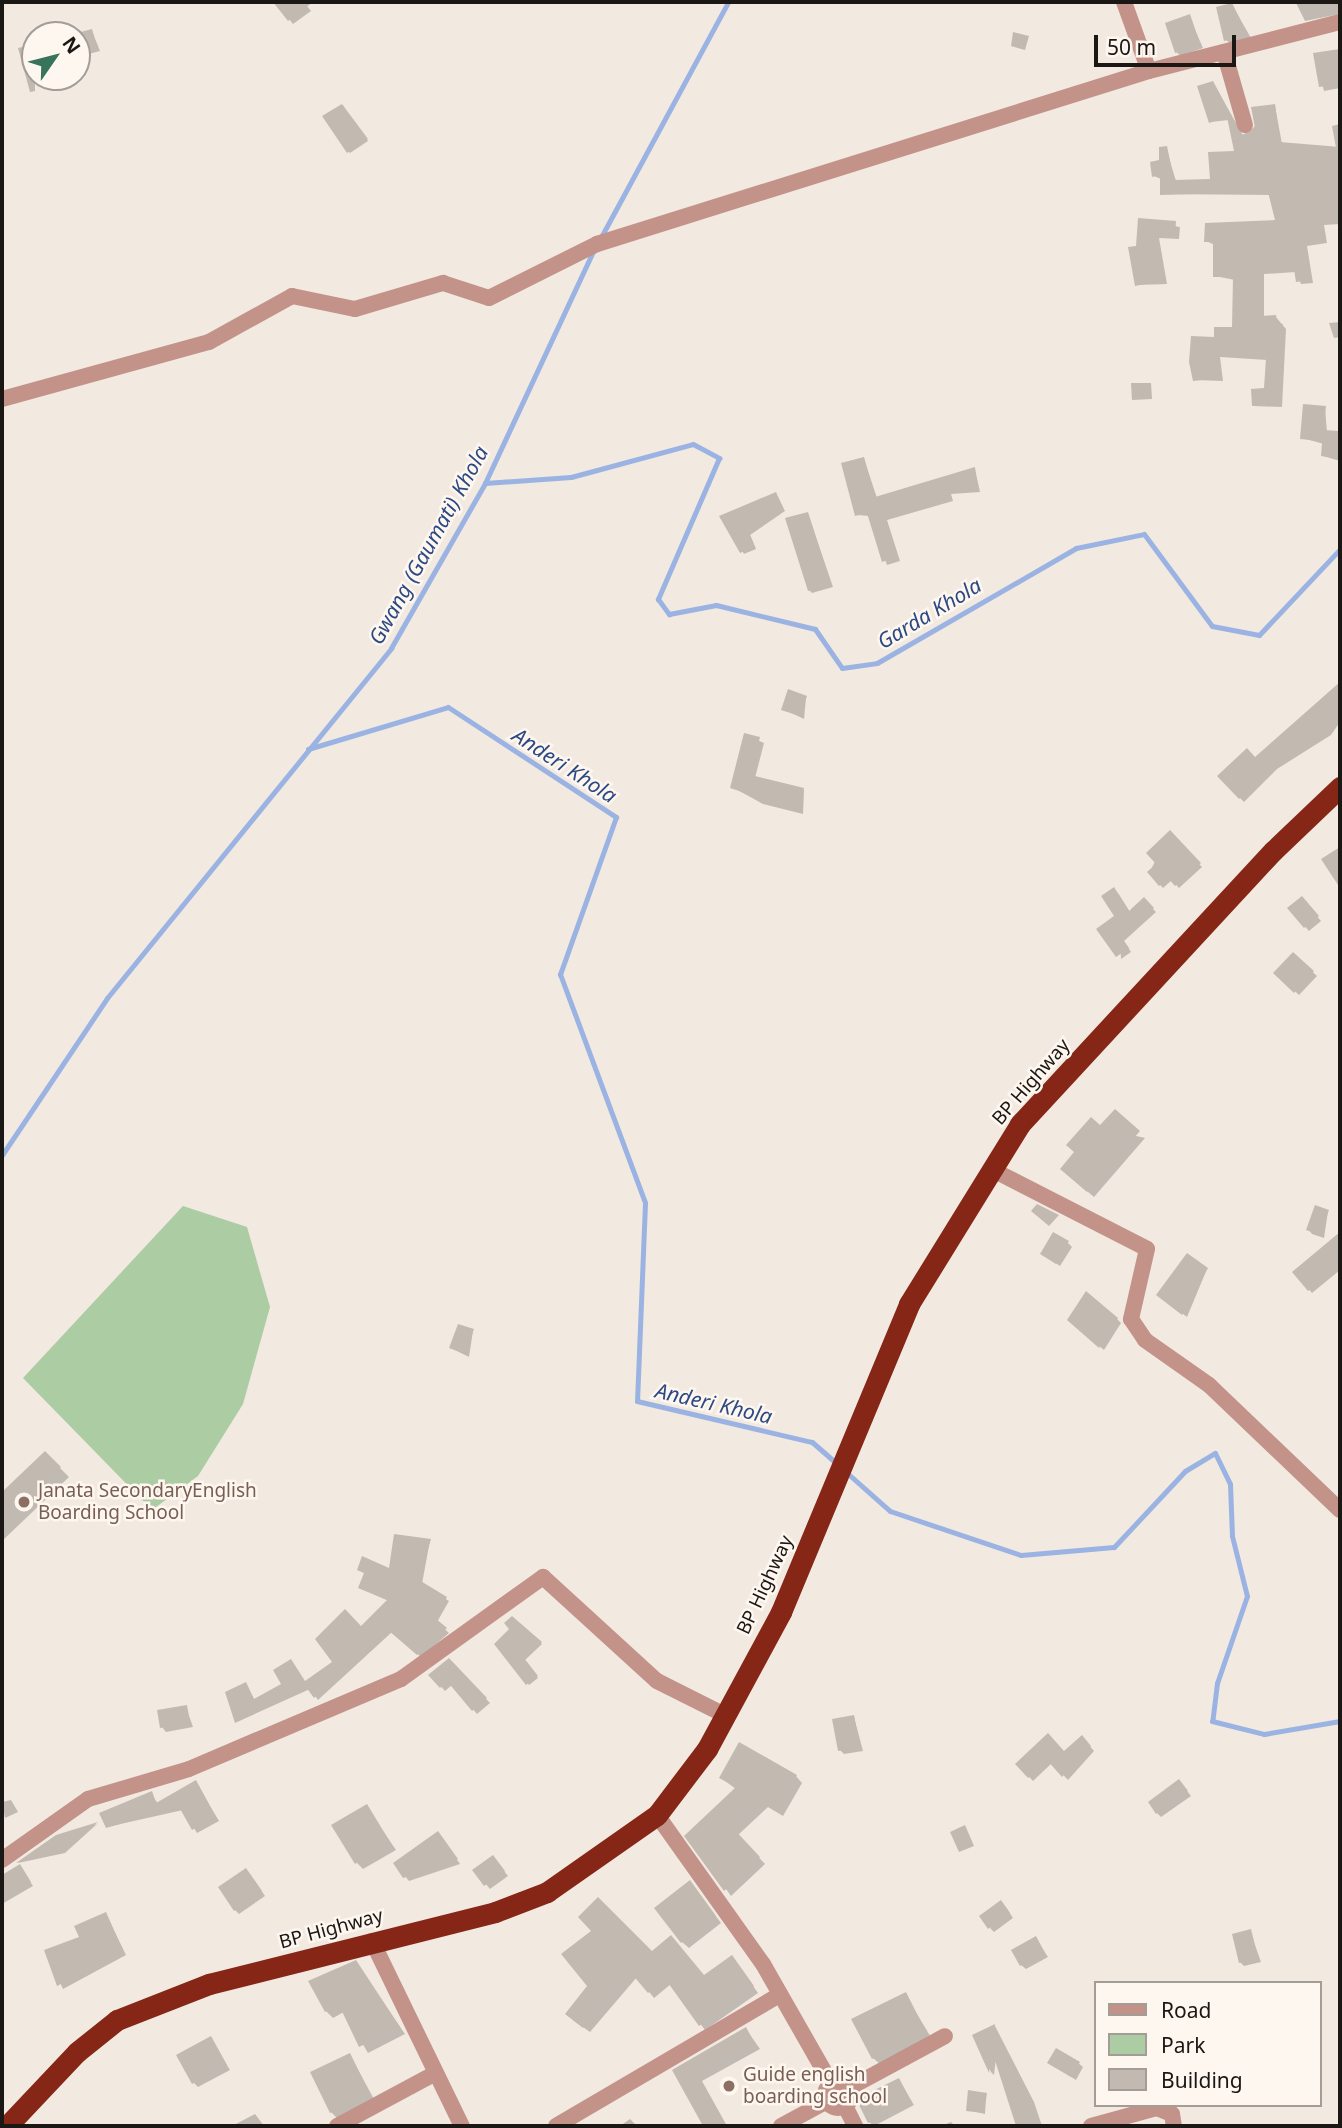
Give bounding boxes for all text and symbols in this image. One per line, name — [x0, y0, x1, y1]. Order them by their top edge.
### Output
north arrow — [21, 21, 91, 91]
scale bar — [1097, 21, 1239, 65]
text: N — [56, 31, 87, 59]
text: 50 m — [1107, 33, 1156, 61]
water label: Gwang (Gaumati) Khola — [363, 441, 493, 649]
water label: Garda Khola — [872, 572, 986, 654]
water label: Anderi Khola — [508, 722, 622, 808]
street label: BP Highway — [987, 1034, 1075, 1130]
water label: Anderi Khola — [653, 1377, 775, 1429]
place label: Janata SecondaryEnglish Boarding School — [38, 1480, 257, 1524]
marker: Janata SecondaryEnglish Boarding School — [16, 1494, 32, 1510]
street label: BP Highway — [732, 1532, 798, 1638]
street label: BP Highway — [277, 1904, 385, 1954]
legend — [1094, 1981, 1321, 2107]
text: Road — [1161, 1996, 1211, 2024]
text: Park — [1161, 2031, 1205, 2059]
place label: Guide english boarding school — [743, 2064, 887, 2108]
text: Building — [1161, 2066, 1243, 2094]
marker: Guide english boarding school — [721, 2078, 737, 2094]

